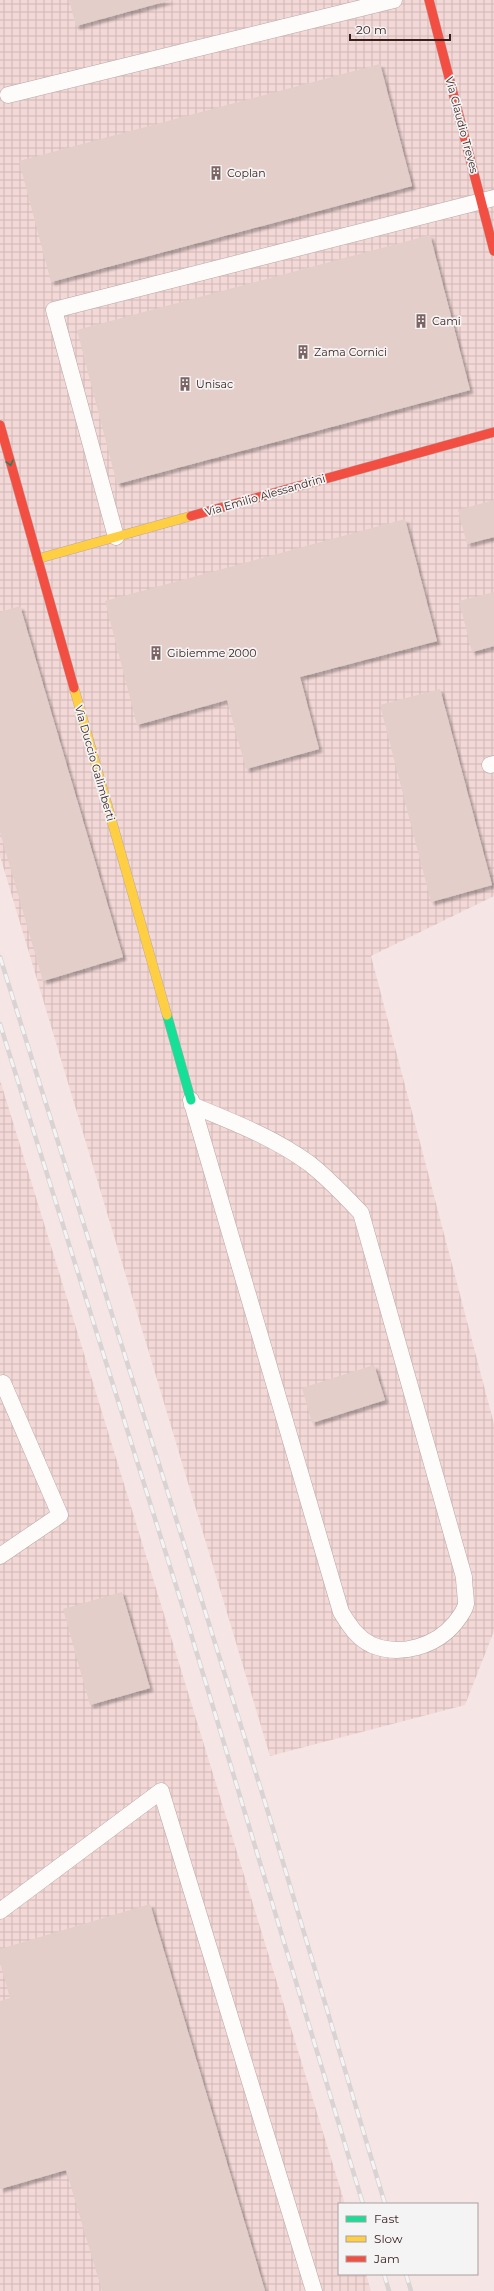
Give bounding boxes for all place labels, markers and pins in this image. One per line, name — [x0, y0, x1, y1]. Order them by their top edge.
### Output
building icon: Coplan — [208, 165, 224, 181]
place label: Coplan — [227, 166, 266, 180]
building icon: Cami — [413, 313, 429, 329]
place label: Cami — [432, 314, 461, 328]
building icon: Zama Cornici — [295, 344, 311, 360]
place label: Zama Cornici — [314, 345, 387, 359]
building icon: Unisac — [177, 376, 193, 392]
place label: Unisac — [196, 377, 233, 391]
building icon: Gibiemme 2000 — [148, 645, 164, 661]
place label: Gibiemme 2000 — [167, 646, 256, 660]

